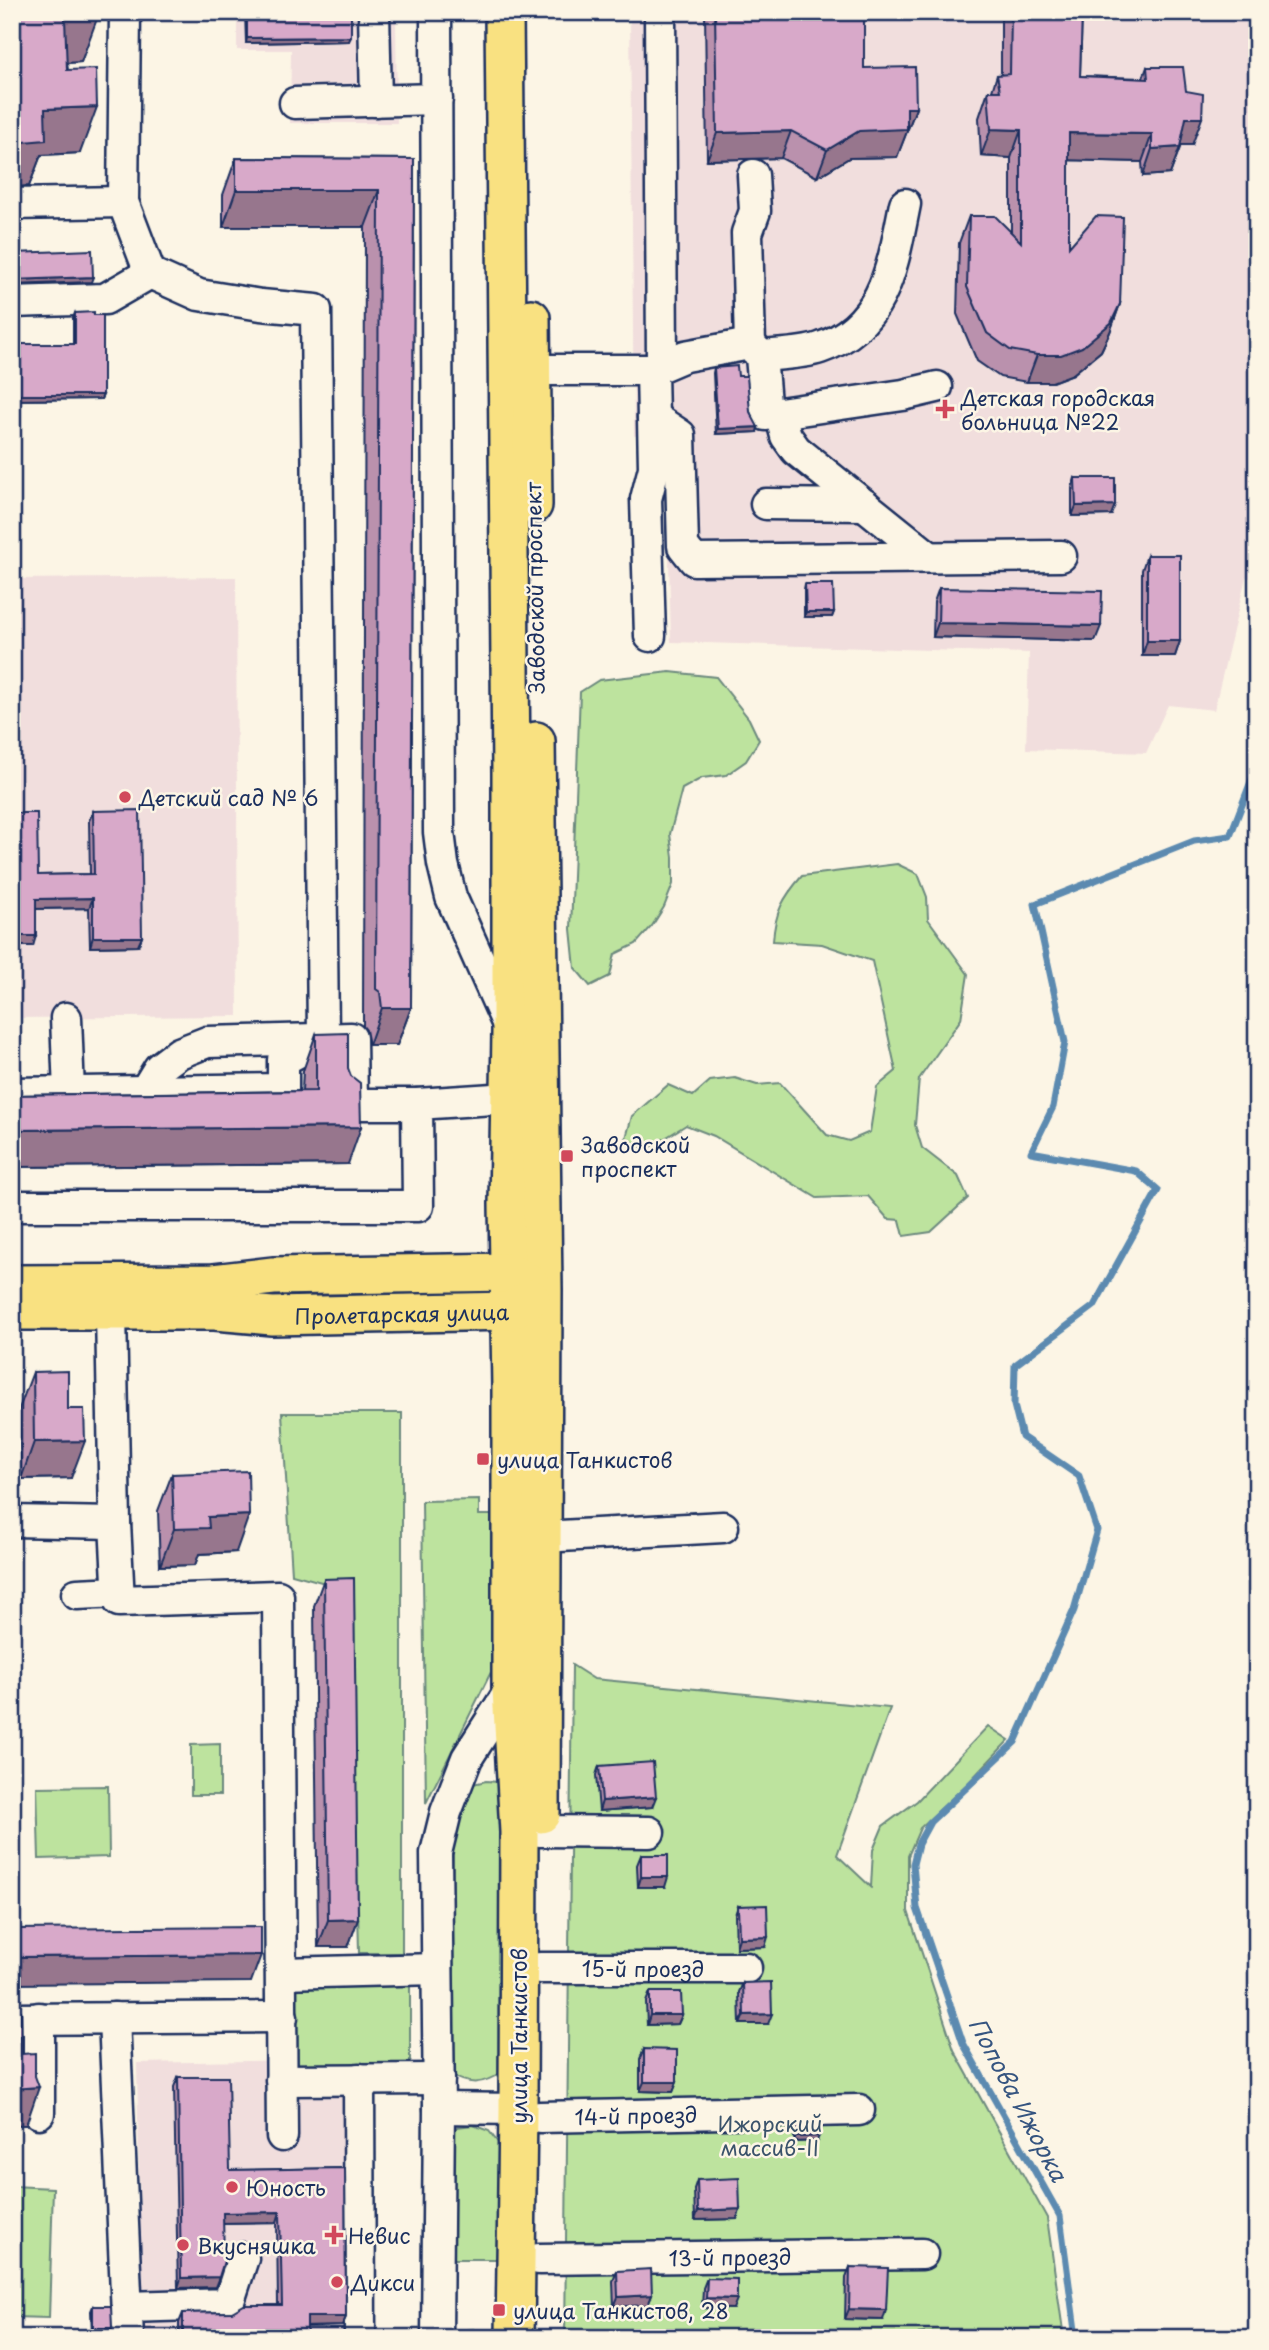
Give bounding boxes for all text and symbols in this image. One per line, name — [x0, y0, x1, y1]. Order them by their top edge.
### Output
place label: Детская городская больница №22 — [960, 381, 1155, 437]
marker: Детская городская больница №22 — [935, 399, 955, 419]
street label: Заводской проспект — [516, 481, 552, 694]
place label: Детский сад № 6 — [138, 781, 319, 813]
marker: Детский сад № 6 — [117, 789, 133, 805]
place label: Заводской проспект — [581, 1128, 690, 1184]
marker: Заводской проспект — [559, 1148, 575, 1164]
street label: Пролетарская улица — [294, 1295, 510, 1332]
place label: улица Танкистов — [497, 1443, 673, 1475]
marker: улица Танкистов — [475, 1451, 491, 1467]
street label: улица Танкистов — [502, 1948, 534, 2124]
street label: 15-й проезд — [582, 1952, 704, 1984]
water label: Попова Ижорка — [961, 2011, 1077, 2188]
street label: 14-й проезд — [574, 2098, 698, 2132]
park label: Ижорский массив-II — [718, 2107, 822, 2163]
place label: Юность — [246, 2171, 326, 2203]
marker: Юность — [224, 2179, 240, 2195]
place label: Невис — [348, 2219, 410, 2251]
marker: Невис — [326, 2227, 342, 2243]
place label: Вкусняшка — [197, 2229, 316, 2261]
marker: Вкусняшка — [175, 2237, 191, 2253]
street label: 13-й проезд — [668, 2240, 792, 2273]
place label: Дикси — [350, 2266, 415, 2298]
marker: Дикси — [329, 2274, 345, 2290]
place label: улица Танкистов, 28 — [513, 2294, 729, 2326]
marker: улица Танкистов, 28 — [491, 2302, 507, 2318]

